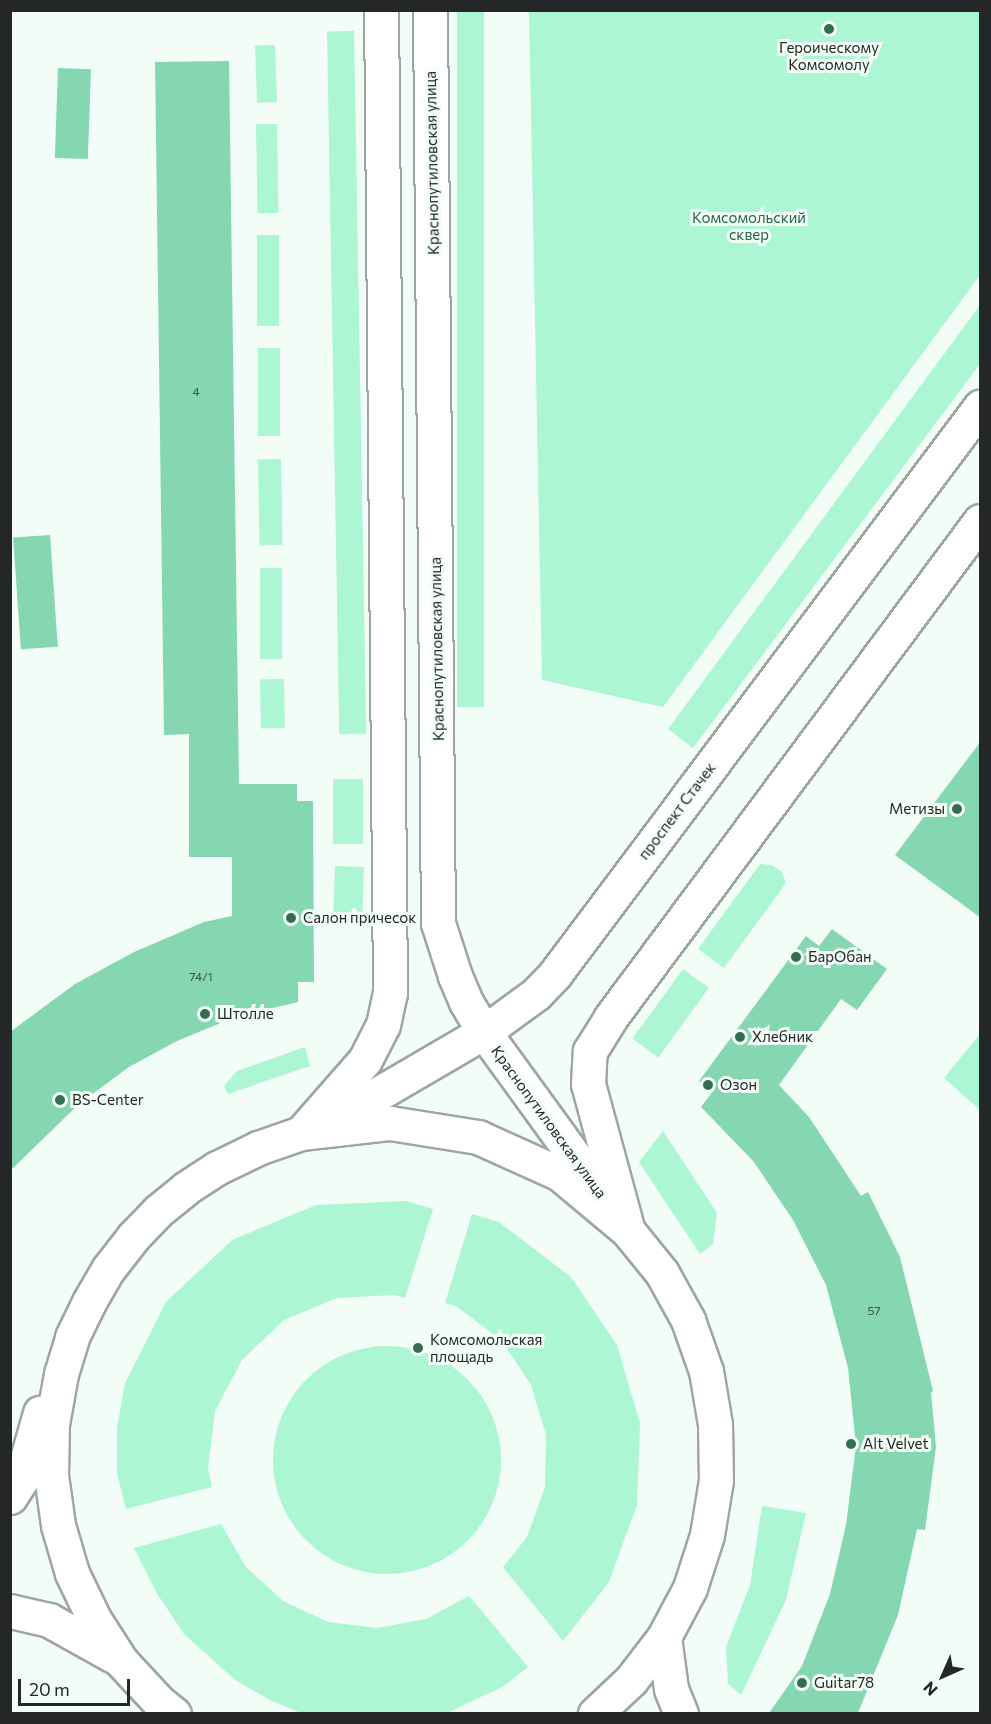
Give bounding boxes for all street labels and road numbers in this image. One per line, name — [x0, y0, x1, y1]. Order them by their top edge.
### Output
street label: Краснопутиловская улица — [421, 71, 443, 255]
street label: Краснопутиловская улица — [426, 557, 448, 741]
street label: проспект Стачек — [635, 759, 719, 863]
street label: Краснопутиловская улица — [488, 1042, 610, 1202]

